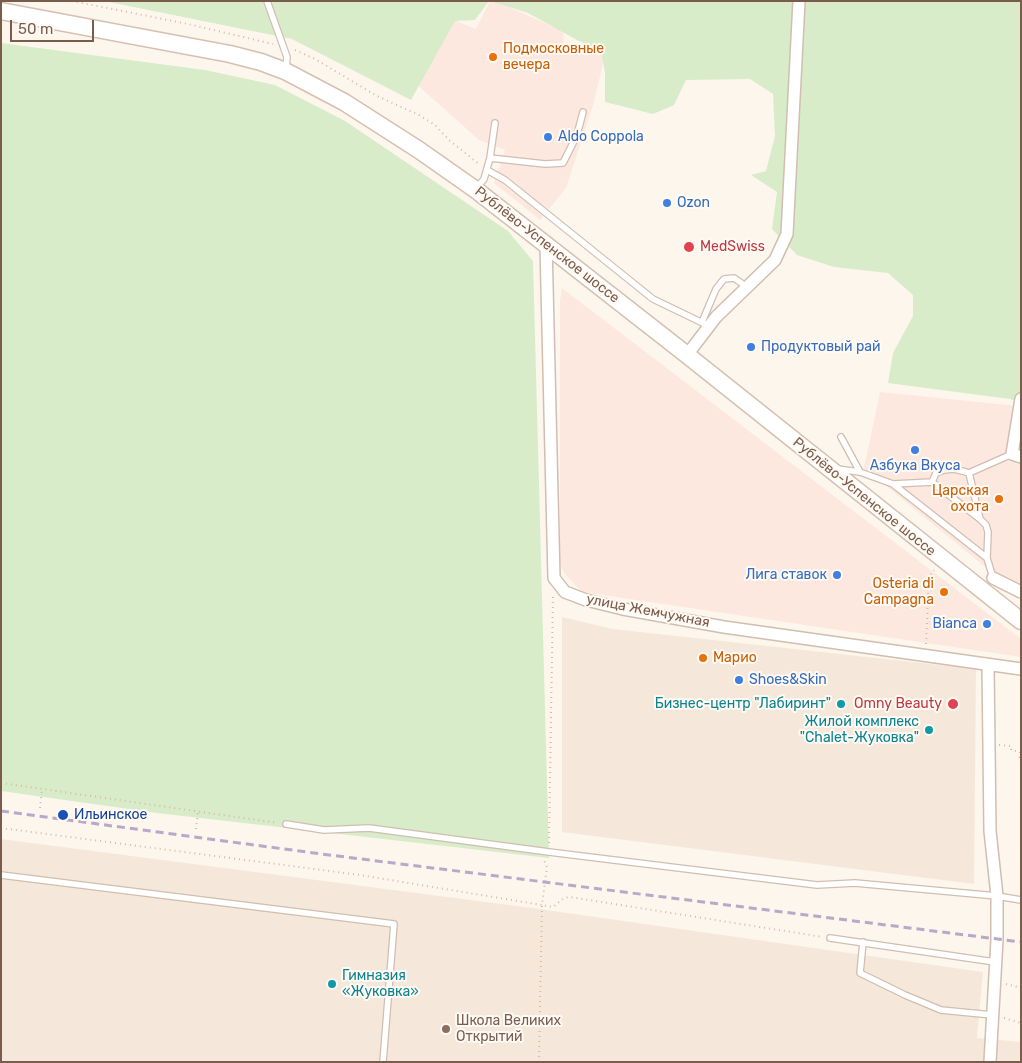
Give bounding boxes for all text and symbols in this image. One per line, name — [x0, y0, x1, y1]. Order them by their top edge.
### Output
scale bar — [12, 10, 96, 42]
text: 50 m — [18, 20, 53, 38]
place label: Подмосковные вечера — [503, 41, 604, 74]
marker: Подмосковные вечера — [487, 51, 499, 63]
place label: Aldo Coppola — [558, 129, 644, 145]
marker: Aldo Coppola — [542, 131, 554, 143]
street label: Рублёво-Успенское шоссе — [471, 183, 623, 307]
place label: Ozon — [677, 195, 710, 211]
marker: Ozon — [661, 197, 673, 209]
place label: MedSwiss — [700, 239, 765, 255]
marker: MedSwiss — [682, 240, 696, 254]
place label: Продуктовый рай — [761, 339, 880, 355]
marker: Продуктовый рай — [745, 341, 757, 353]
street label: Рублёво-Успенское шоссе — [789, 434, 939, 560]
marker: Азбука Вкуса — [909, 444, 921, 456]
place label: Азбука Вкуса — [870, 458, 960, 474]
place label: Царская охота — [932, 483, 989, 516]
marker: Царская охота — [993, 493, 1005, 505]
place label: Лига ставок — [745, 567, 827, 583]
marker: Лига ставок — [831, 569, 843, 581]
place label: Osteria di Campagna — [864, 576, 934, 608]
marker: Osteria di Campagna — [938, 586, 950, 598]
street label: улица Жемчужная — [585, 591, 711, 631]
place label: Bianca — [933, 616, 977, 632]
marker: Bianca — [981, 618, 993, 630]
place label: Марио — [713, 650, 757, 666]
marker: Марио — [697, 652, 709, 664]
place label: Shoes&Skin — [749, 672, 827, 688]
marker: Shoes&Skin — [733, 674, 745, 686]
place label: Бизнес-центр "Лабиринт" — [655, 696, 831, 712]
place label: Omny Beauty — [854, 696, 942, 712]
marker: Omny Beauty — [946, 697, 960, 711]
marker: Бизнес-центр "Лабиринт" — [835, 698, 847, 710]
place label: Жилой комплекс "Chalet-Жуковка" — [800, 714, 919, 746]
marker: Жилой комплекс "Chalet-Жуковка" — [923, 724, 935, 736]
place label: Ильинское — [74, 807, 147, 823]
marker: Ильинское — [56, 808, 70, 822]
place label: Гимназия «Жуковка» — [342, 968, 419, 1000]
marker: Гимназия «Жуковка» — [326, 978, 338, 990]
place label: Школа Великих Открытий — [456, 1013, 561, 1046]
marker: Школа Великих Открытий — [440, 1023, 452, 1035]

